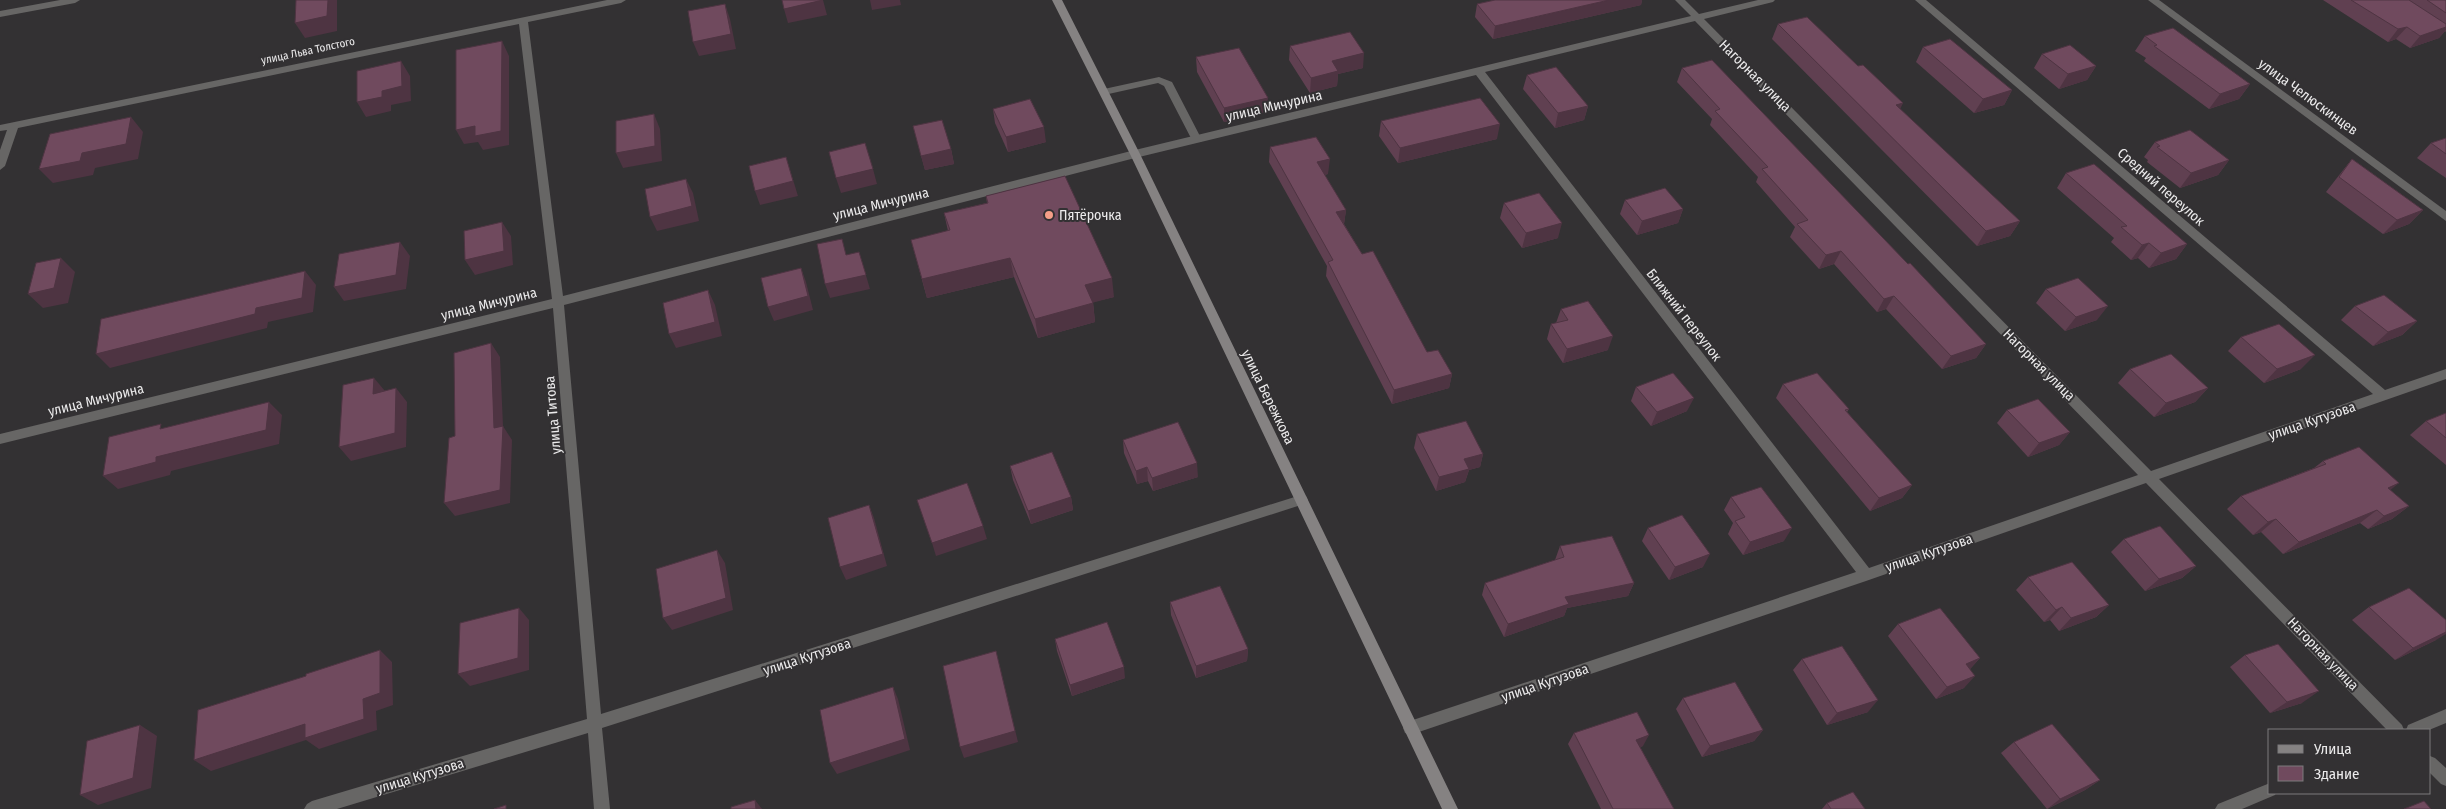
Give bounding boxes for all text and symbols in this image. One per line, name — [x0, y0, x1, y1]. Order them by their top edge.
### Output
street label: улица Льва Толстого — [260, 35, 356, 67]
street label: Нагорная улица — [1715, 36, 1795, 116]
street label: улица Челюскинцев — [2255, 55, 2361, 139]
street label: улица Мичурина — [1224, 87, 1324, 125]
street label: Средний переулок — [2114, 144, 2208, 230]
street label: улица Мичурина — [831, 184, 931, 224]
place label: Пятёрочка — [1059, 207, 1122, 224]
marker: Пятёрочка — [1043, 209, 1055, 221]
street label: Ближний переулок — [1643, 265, 1726, 365]
street label: улица Мичурина — [439, 284, 539, 324]
street label: Нагорная улица — [1999, 325, 2079, 405]
street label: улица Бережкова — [1238, 347, 1298, 447]
street label: улица Титова — [541, 375, 565, 455]
street label: улица Мичурина — [46, 380, 146, 420]
street label: улица Кутузова — [2266, 398, 2358, 444]
street label: улица Кутузова — [1883, 530, 1975, 576]
street label: Нагорная улица — [2284, 614, 2362, 694]
street label: улица Кутузова — [761, 635, 853, 679]
street label: улица Кутузова — [1499, 660, 1591, 706]
legend — [2268, 729, 2431, 794]
text: Улица — [2313, 740, 2352, 758]
street label: улица Кутузова — [374, 755, 466, 797]
text: Здание — [2314, 765, 2360, 783]

